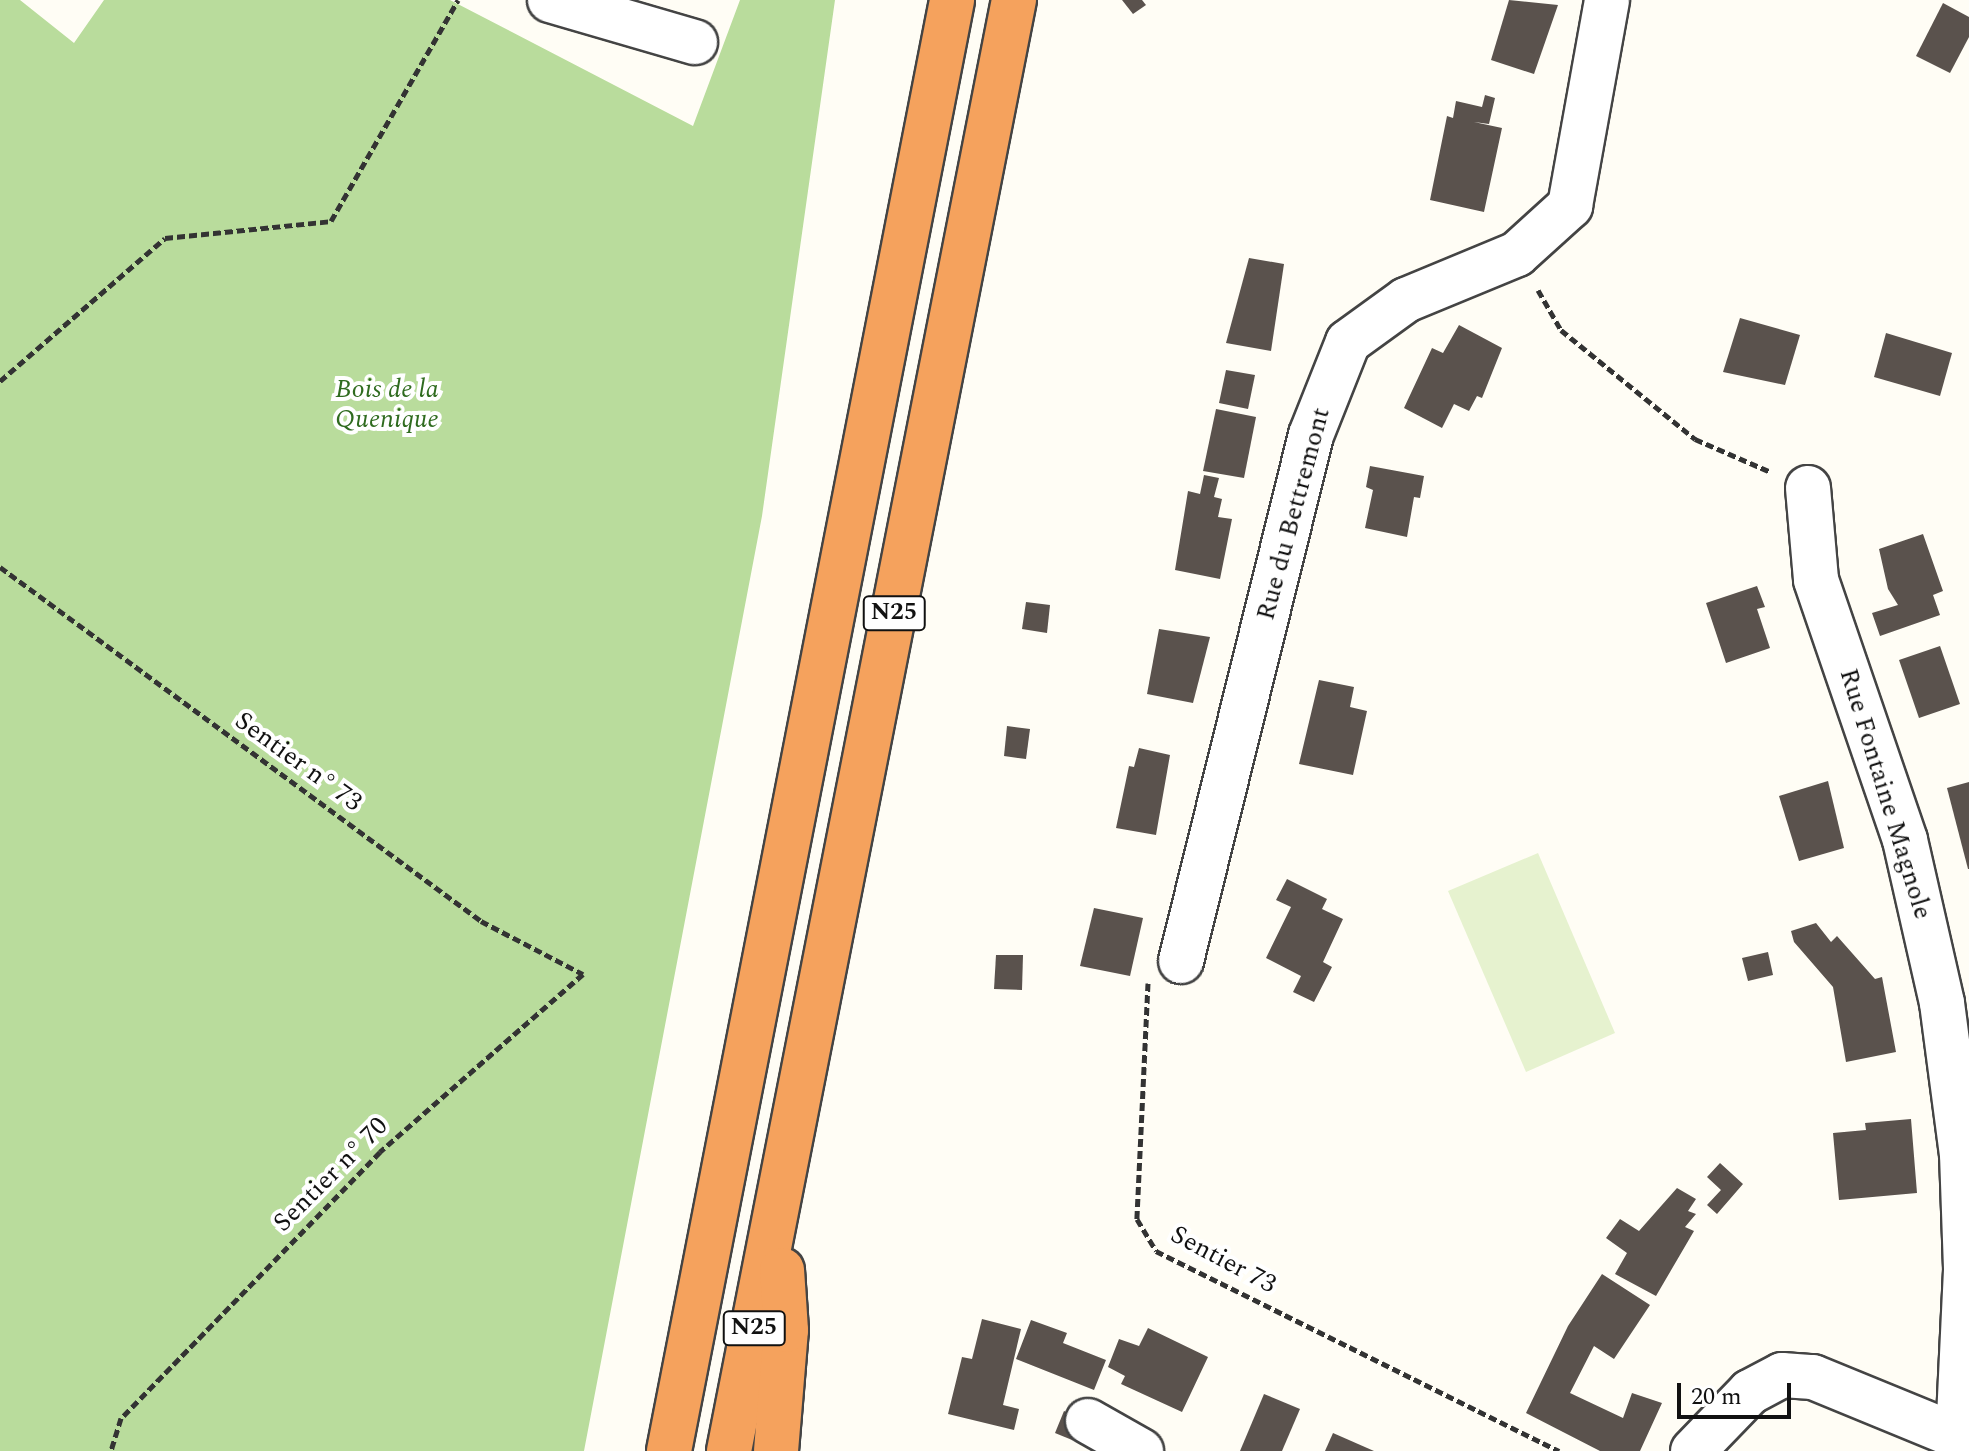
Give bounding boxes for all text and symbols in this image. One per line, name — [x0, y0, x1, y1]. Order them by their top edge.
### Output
park label: Bois de la Quenique — [335, 374, 439, 436]
street label: Rue du Bettremont — [1251, 404, 1337, 624]
road number: N25 — [862, 593, 926, 633]
street label: Rue Fontaine Magnole — [1832, 665, 1938, 923]
street label: Sentier n° 73 — [228, 705, 368, 819]
street label: Sentier n° 70 — [267, 1111, 395, 1239]
street label: Sentier 73 — [1165, 1219, 1281, 1301]
road number: N25 — [722, 1308, 786, 1348]
scale bar — [1681, 1367, 1795, 1417]
text: 20 m — [1691, 1379, 1742, 1415]

